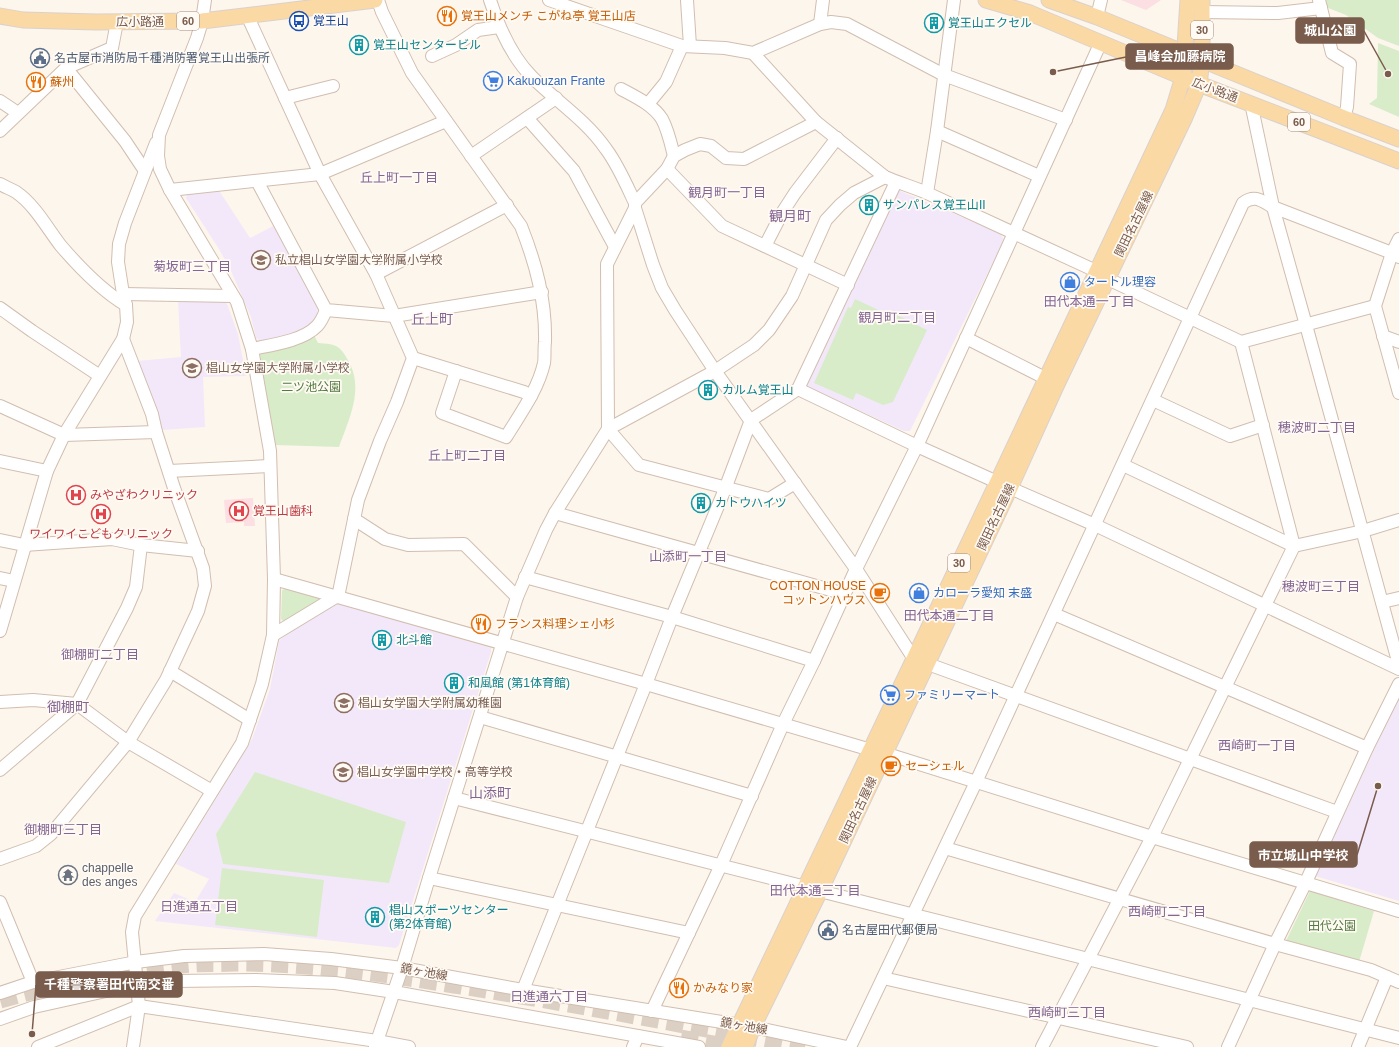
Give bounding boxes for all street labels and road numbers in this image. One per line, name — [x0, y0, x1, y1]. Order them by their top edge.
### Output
road number: 60 — [177, 12, 199, 30]
street label: 広小路通 — [116, 15, 164, 29]
road number: 30 — [1191, 21, 1213, 39]
street label: 広小路通 — [1190, 75, 1240, 105]
road number: 60 — [1288, 113, 1310, 131]
street label: 関田名古屋線 — [1112, 189, 1156, 259]
street label: 関田名古屋線 — [974, 481, 1018, 553]
road number: 30 — [948, 554, 970, 572]
street label: 関田名古屋線 — [836, 774, 880, 846]
street label: 鏡ヶ池線 — [399, 961, 449, 983]
street label: 鏡ヶ池線 — [719, 1015, 769, 1037]

